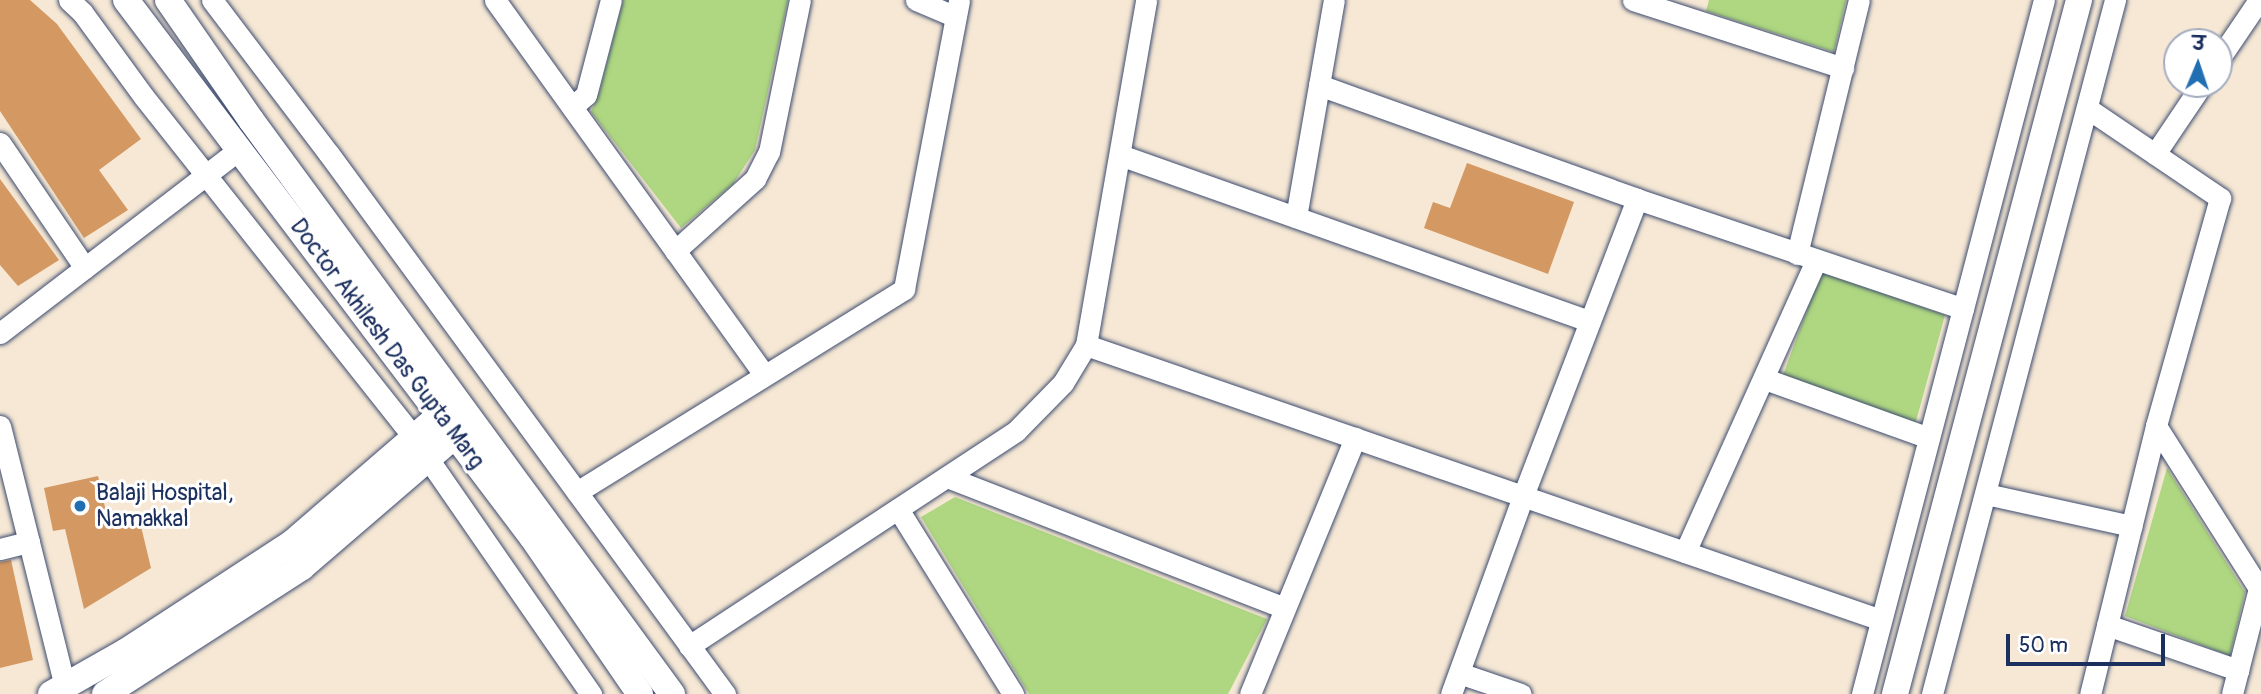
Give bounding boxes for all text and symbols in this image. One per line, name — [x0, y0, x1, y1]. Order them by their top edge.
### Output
north arrow — [2163, 28, 2233, 98]
text: उ — [2192, 32, 2205, 56]
street label: Doctor Akhilesh Das Gupta Marg — [284, 214, 490, 474]
place label: Balaji Hospital, Namakkal — [96, 479, 234, 533]
marker: Balaji Hospital, Namakkal — [70, 496, 90, 516]
scale bar — [2009, 620, 2168, 664]
text: 50 m — [2019, 632, 2068, 659]

